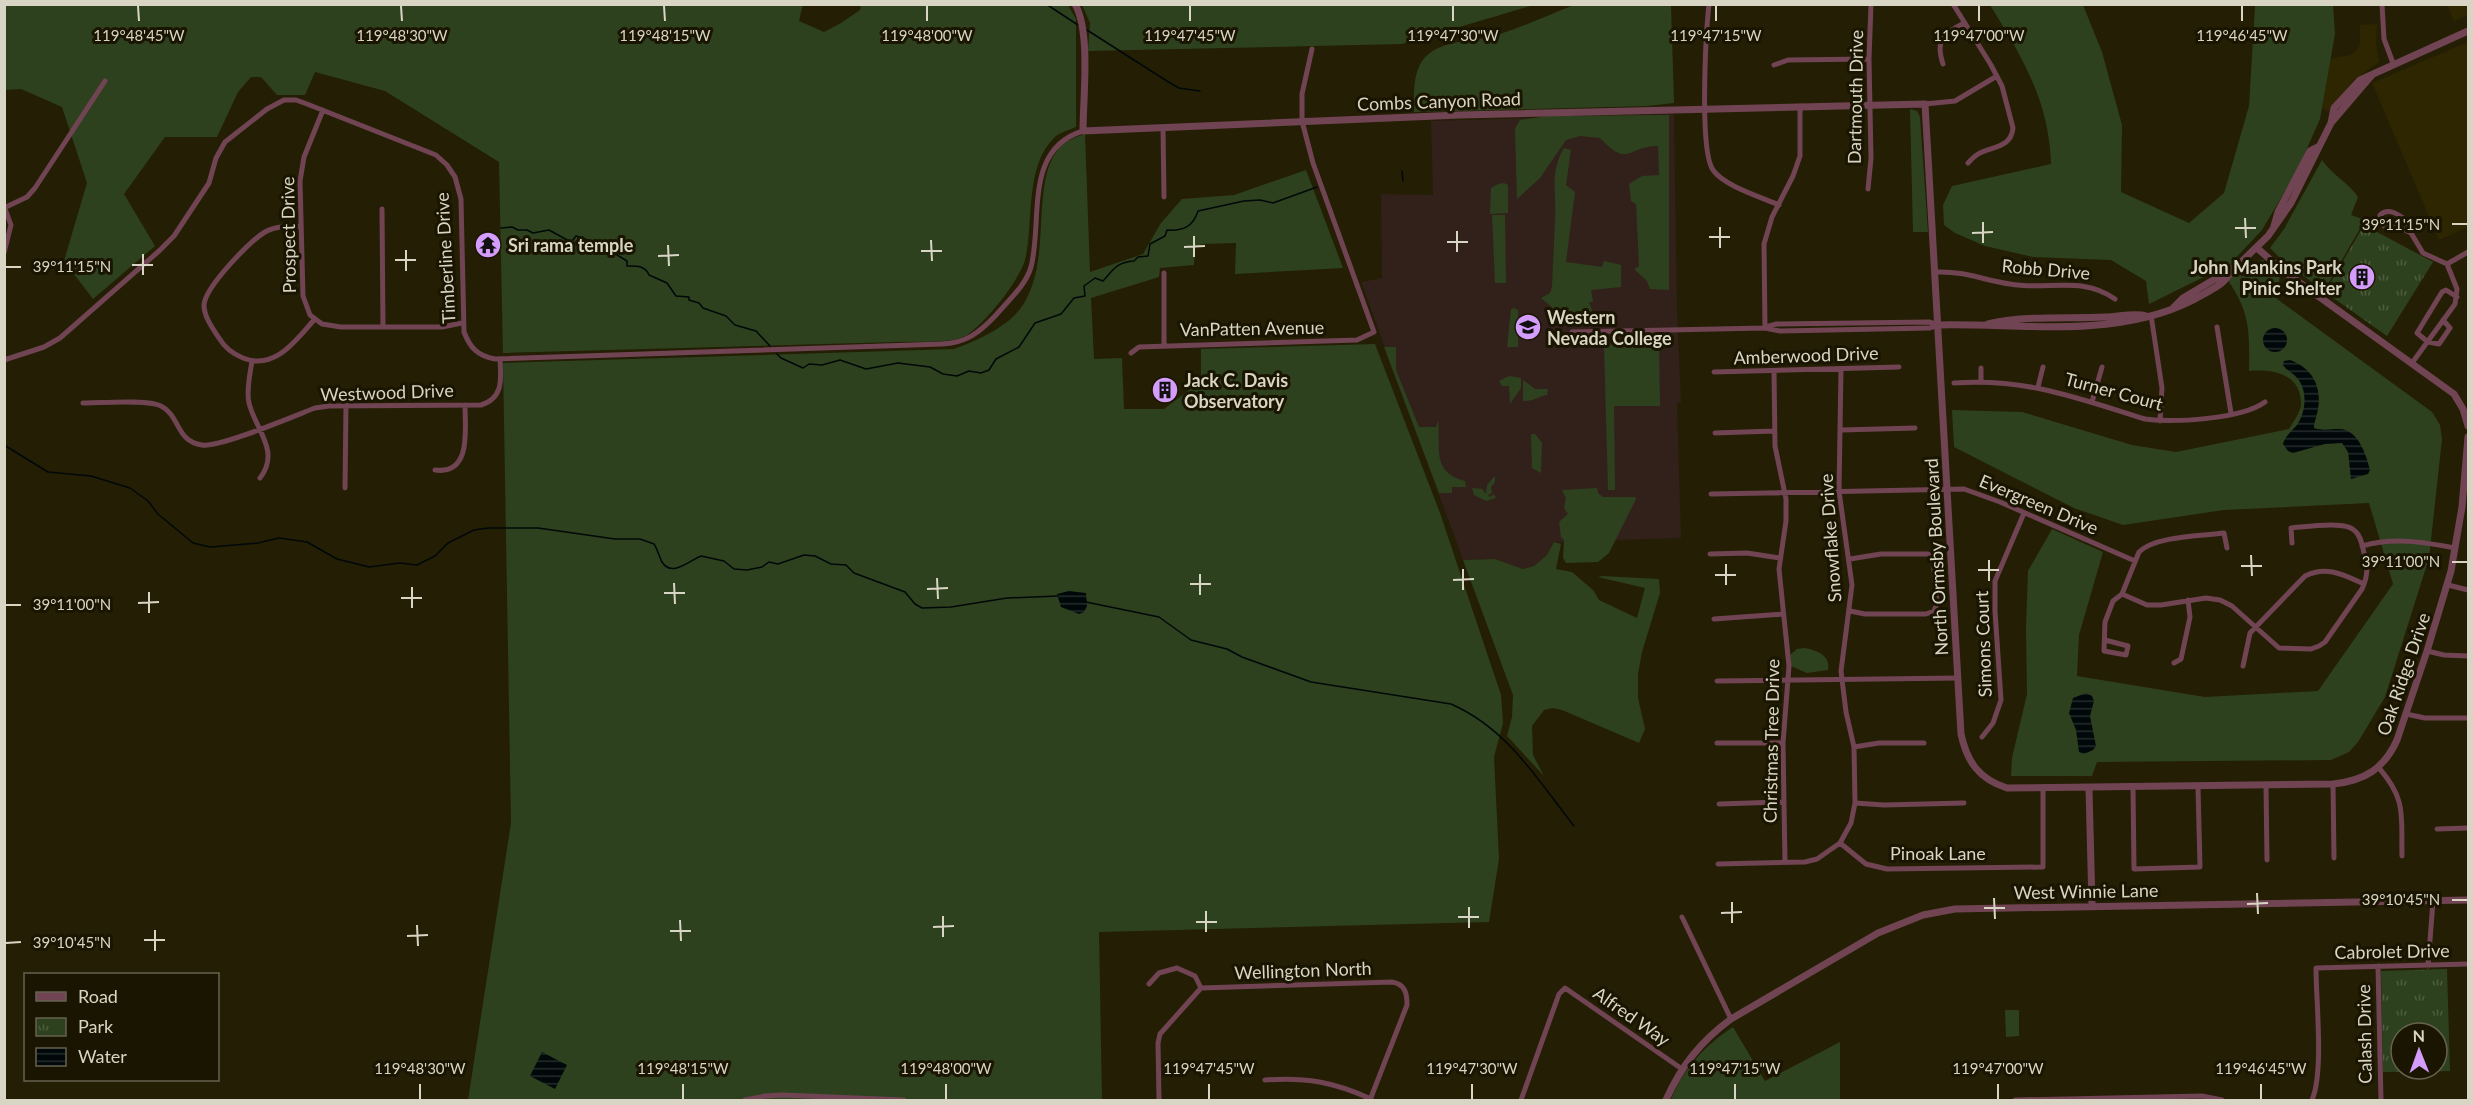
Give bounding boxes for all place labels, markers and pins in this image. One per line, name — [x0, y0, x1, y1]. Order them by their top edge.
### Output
temple icon: Sri rama temple — [473, 230, 503, 260]
place label: Sri rama temple — [508, 234, 634, 256]
place label: John Mankins Park Pinic Shelter — [2191, 256, 2342, 299]
building icon: John Mankins Park Pinic Shelter — [2347, 262, 2377, 292]
place label: Western Nevada College — [1547, 306, 1672, 349]
school or university icon: Western Nevada College — [1513, 312, 1543, 342]
place label: Jack C. Davis Observatory — [1184, 369, 1288, 412]
building icon: Jack C. Davis Observatory — [1150, 375, 1180, 405]

